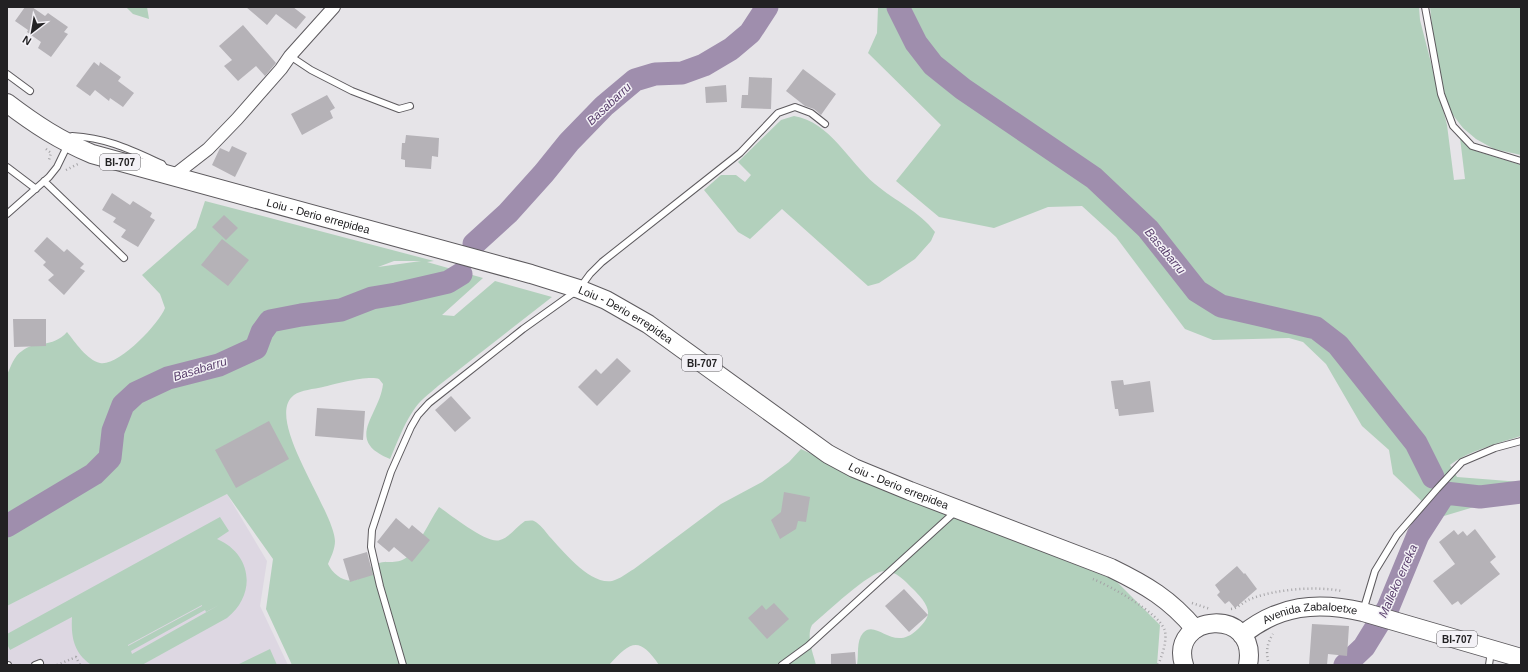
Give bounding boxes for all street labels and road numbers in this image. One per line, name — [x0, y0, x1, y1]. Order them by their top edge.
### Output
road number: BI-707 — [100, 154, 140, 170]
street label: Loiu - Derio errepidea — [265, 196, 372, 236]
street label: Loiu - Derio errepidea — [577, 283, 676, 346]
road number: BI-707 — [682, 355, 722, 371]
street label: Loiu - Derio errepidea — [847, 460, 951, 512]
street label: Avenida Zabaloetxe — [1260, 600, 1359, 626]
road number: BI-707 — [1437, 631, 1477, 647]

